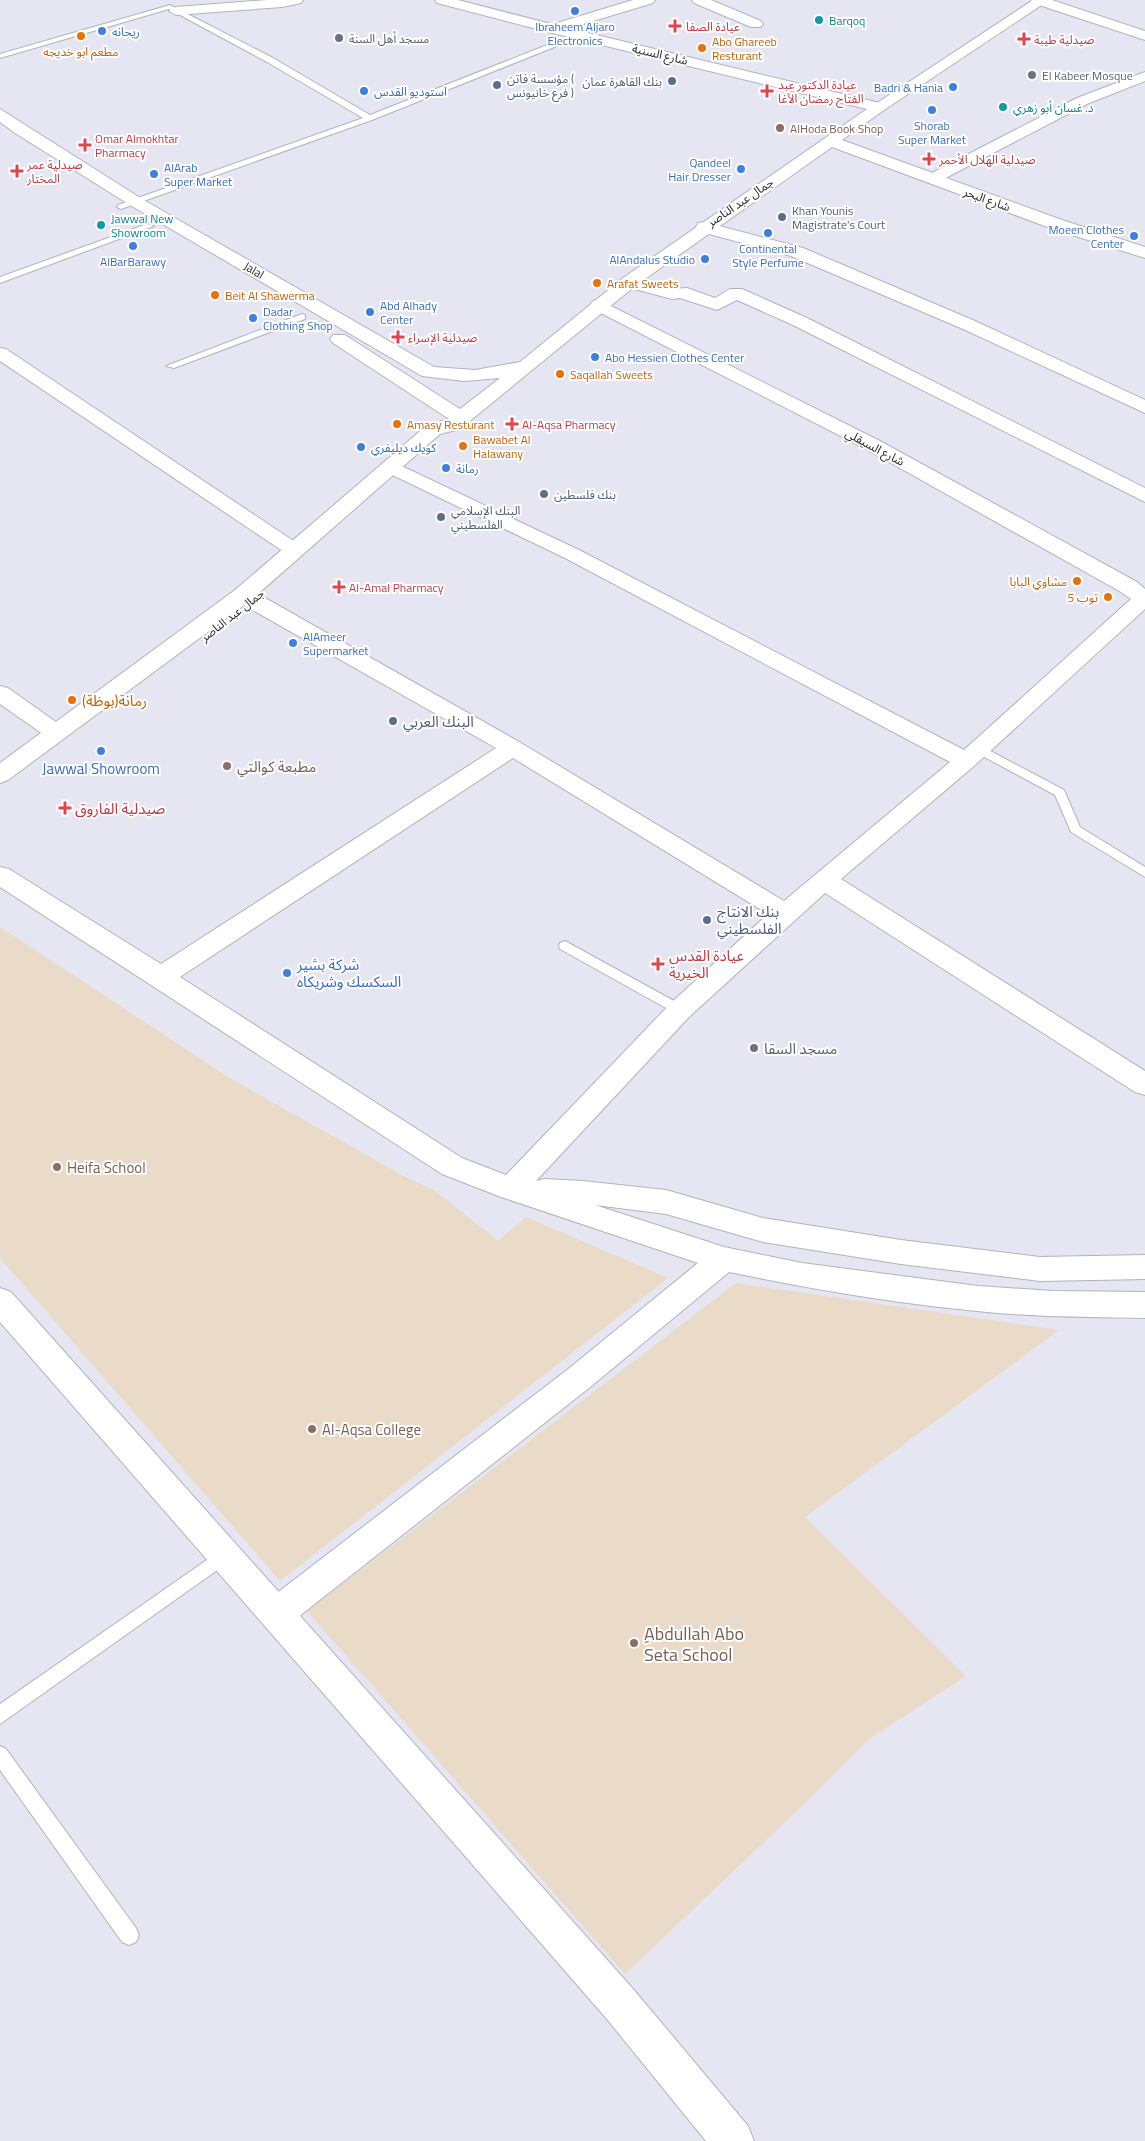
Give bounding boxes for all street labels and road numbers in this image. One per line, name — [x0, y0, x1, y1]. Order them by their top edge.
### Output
street label: شارع السنية — [630, 38, 690, 70]
street label: جمال عبد الناصر — [702, 173, 777, 232]
street label: شارع البحر — [960, 181, 1013, 216]
street label: Jalal — [240, 257, 268, 283]
street label: شارع السيقلي — [841, 423, 908, 471]
street label: جمال عبد الناصر — [195, 584, 268, 647]

